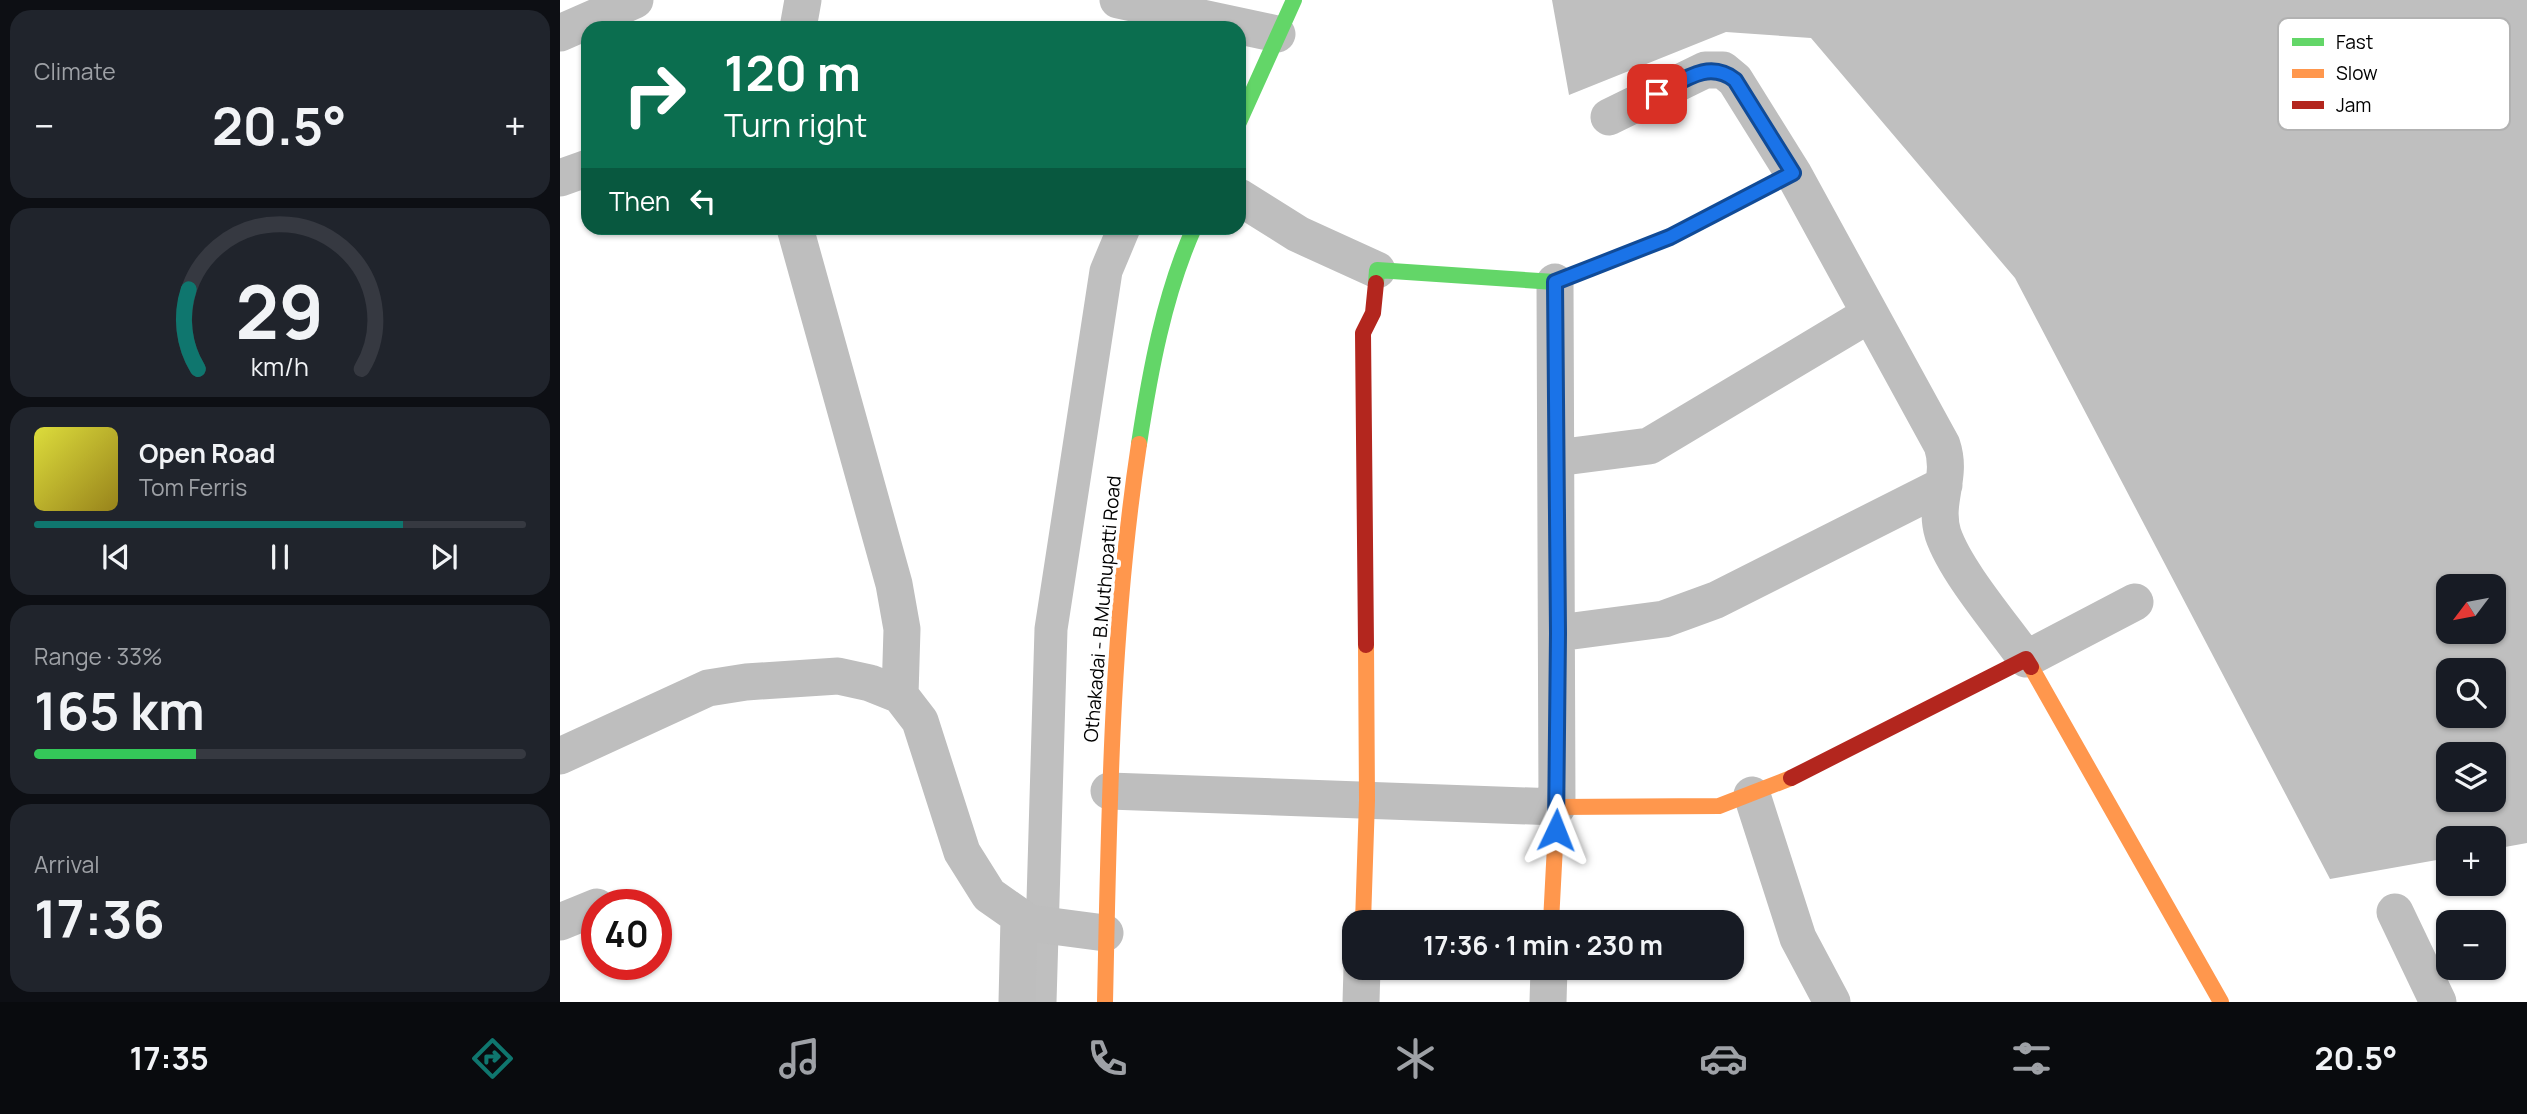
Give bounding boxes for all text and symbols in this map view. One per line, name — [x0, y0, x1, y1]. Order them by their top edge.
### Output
legend — [2278, 18, 2510, 130]
text: Fast — [2336, 29, 2373, 55]
text: 120 m — [724, 39, 861, 106]
icon: right — [609, 49, 700, 140]
text: Climate — [34, 55, 116, 87]
text: Slow — [2336, 60, 2378, 86]
pin — [1627, 64, 1687, 124]
icon: arrive — [1638, 75, 1676, 113]
text: 20.5° — [212, 90, 347, 161]
text: Jam — [2336, 92, 2371, 118]
text: − — [34, 99, 55, 151]
text: + — [504, 99, 526, 151]
text: Turn right — [724, 103, 867, 147]
icon: left — [684, 182, 722, 220]
text: Then — [609, 183, 670, 219]
text: 29 — [236, 261, 324, 361]
text: km/h — [251, 348, 309, 383]
text: Open Road — [139, 435, 275, 471]
text: Tom Ferris — [139, 471, 247, 503]
street label: Othakadai - B.Muthupatti Road — [1077, 475, 1127, 743]
icon: previous — [97, 538, 135, 576]
icon: pause — [261, 538, 299, 576]
icon: next — [425, 538, 463, 576]
north arrow — [2436, 574, 2506, 644]
map controls — [2436, 574, 2506, 980]
text: Range · 33% — [34, 640, 163, 672]
button: search — [2436, 658, 2506, 728]
text: 165 km — [34, 675, 205, 746]
button: layers — [2436, 742, 2506, 812]
position arrow — [1519, 793, 1593, 867]
button: + — [2436, 826, 2506, 896]
text: Arrival — [34, 848, 100, 880]
text: 17:36 — [34, 883, 165, 954]
speed limit sign: 40 — [581, 889, 672, 980]
button: − — [2436, 910, 2506, 980]
text: 17:36 · 1 min · 230 m — [1423, 927, 1663, 963]
icon: directions — [468, 1034, 517, 1083]
icon: music — [775, 1034, 824, 1083]
icon: phone — [1083, 1034, 1132, 1083]
icon: climate — [1391, 1034, 1440, 1083]
icon: car — [1699, 1034, 1748, 1083]
icon: filters — [2007, 1034, 2056, 1083]
text: 17:35 — [129, 1036, 209, 1080]
text: 20.5° — [2315, 1036, 2398, 1080]

